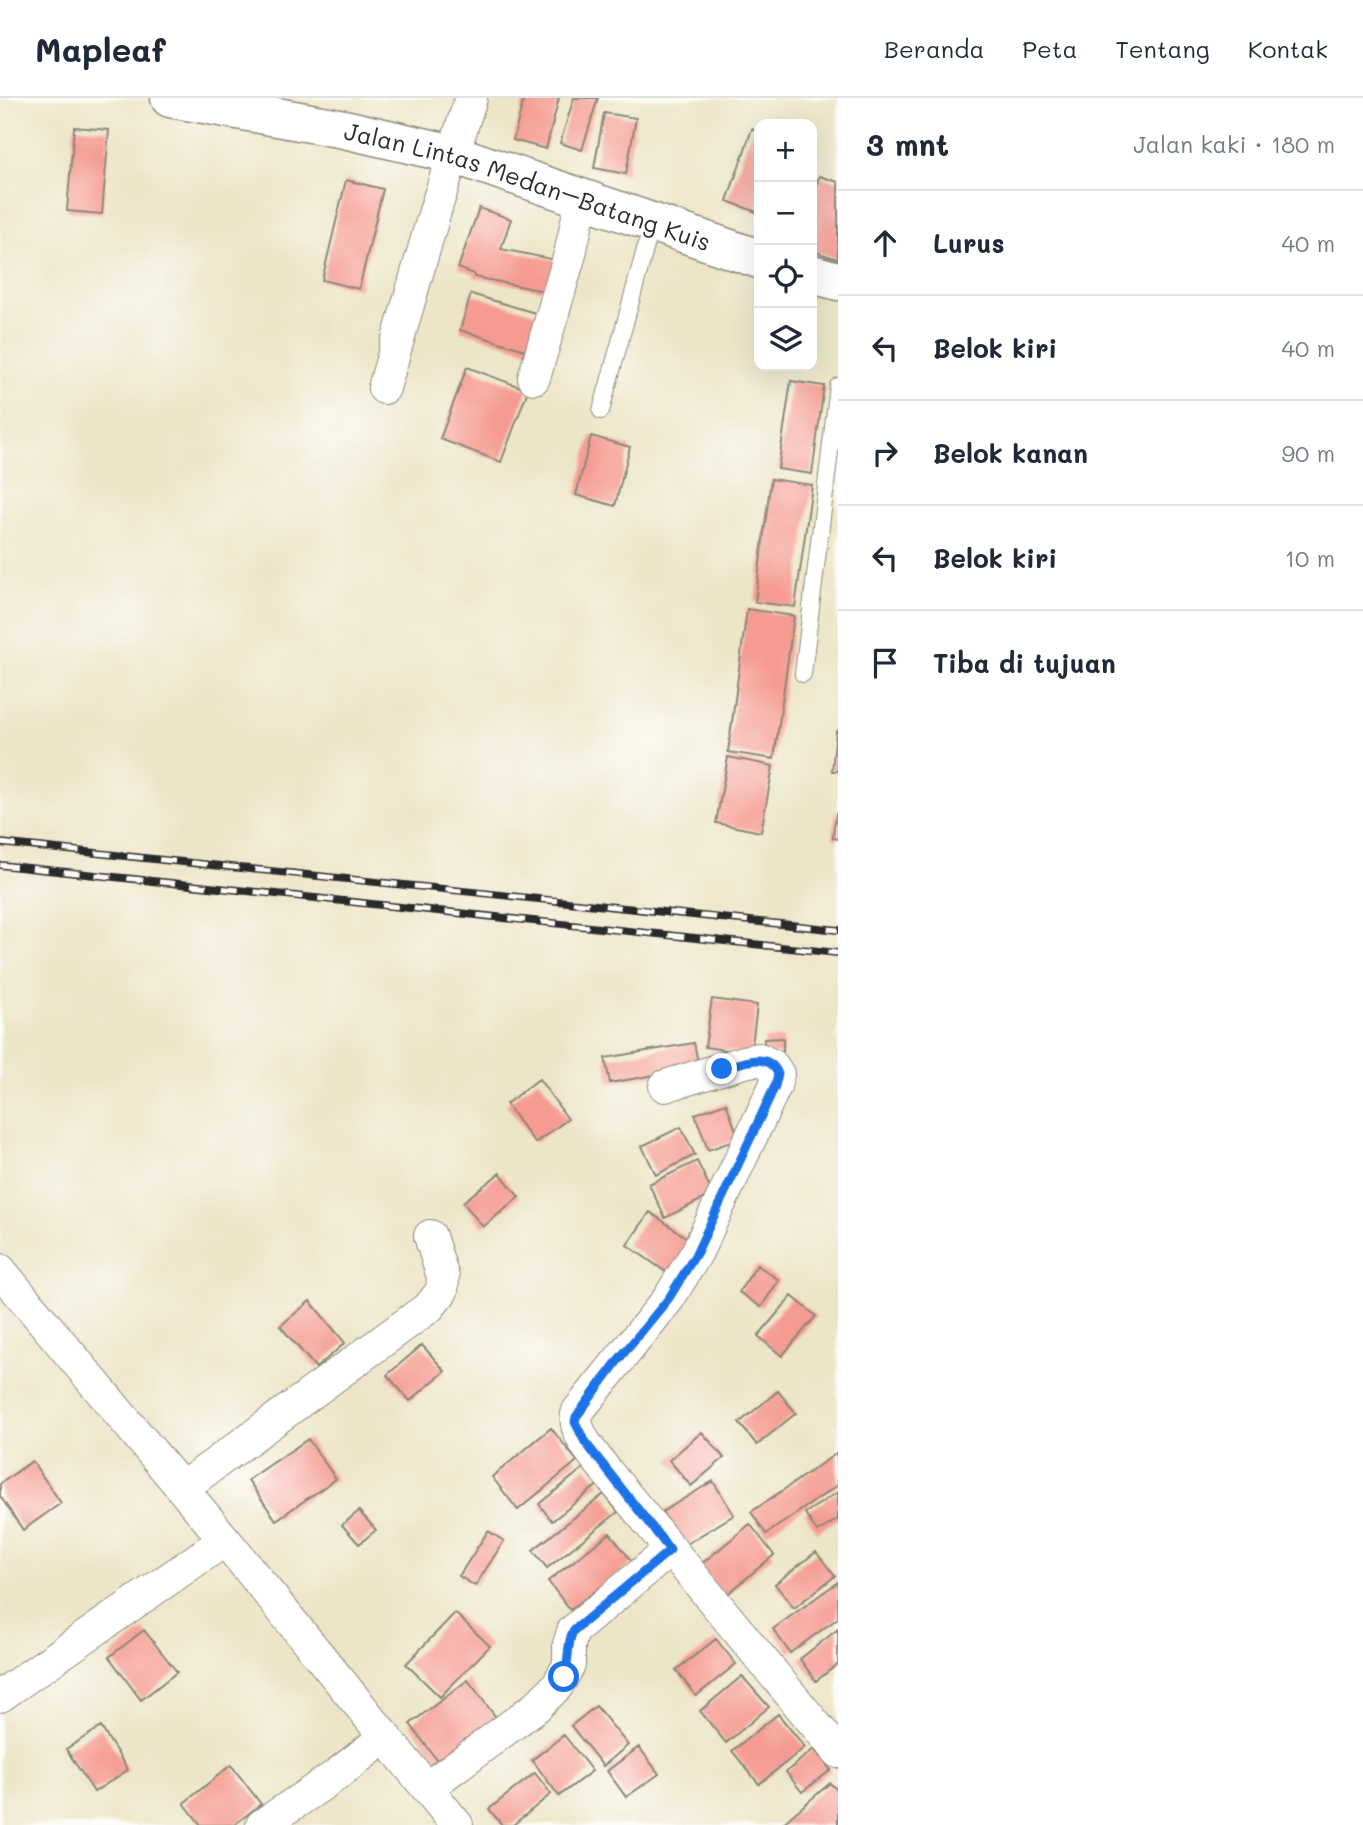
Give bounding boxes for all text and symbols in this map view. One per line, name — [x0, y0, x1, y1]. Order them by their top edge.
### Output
text: Mapleaf — [35, 27, 166, 70]
text: Beranda — [884, 33, 984, 64]
text: Peta — [1022, 33, 1077, 64]
text: Tentang — [1115, 33, 1210, 64]
text: Kontak — [1248, 33, 1328, 64]
street label: Jalan Lintas Medan–Batang Kuis — [342, 114, 715, 257]
map controls — [754, 119, 817, 371]
button: + — [754, 119, 817, 182]
text: 3 mnt — [866, 124, 949, 164]
text: Jalan kaki · 180 m — [1133, 129, 1335, 159]
button: − — [754, 182, 817, 245]
icon: ahead — [866, 224, 904, 262]
text: Lurus — [933, 226, 1005, 260]
text: 40 m — [1282, 228, 1335, 258]
button: locate — [754, 245, 817, 308]
button: layers — [754, 308, 817, 371]
icon: left — [866, 329, 904, 367]
text: Belok kiri — [933, 331, 1057, 365]
text: 40 m — [1282, 333, 1335, 363]
icon: right — [866, 434, 904, 472]
text: Belok kanan — [933, 436, 1088, 470]
text: 90 m — [1282, 438, 1335, 468]
icon: left — [866, 539, 904, 577]
text: Belok kiri — [933, 541, 1057, 575]
text: 10 m — [1285, 543, 1335, 573]
icon: arrive — [866, 644, 904, 682]
text: Tiba di tujuan — [933, 646, 1116, 680]
route end — [706, 1053, 737, 1084]
route start — [548, 1661, 579, 1692]

